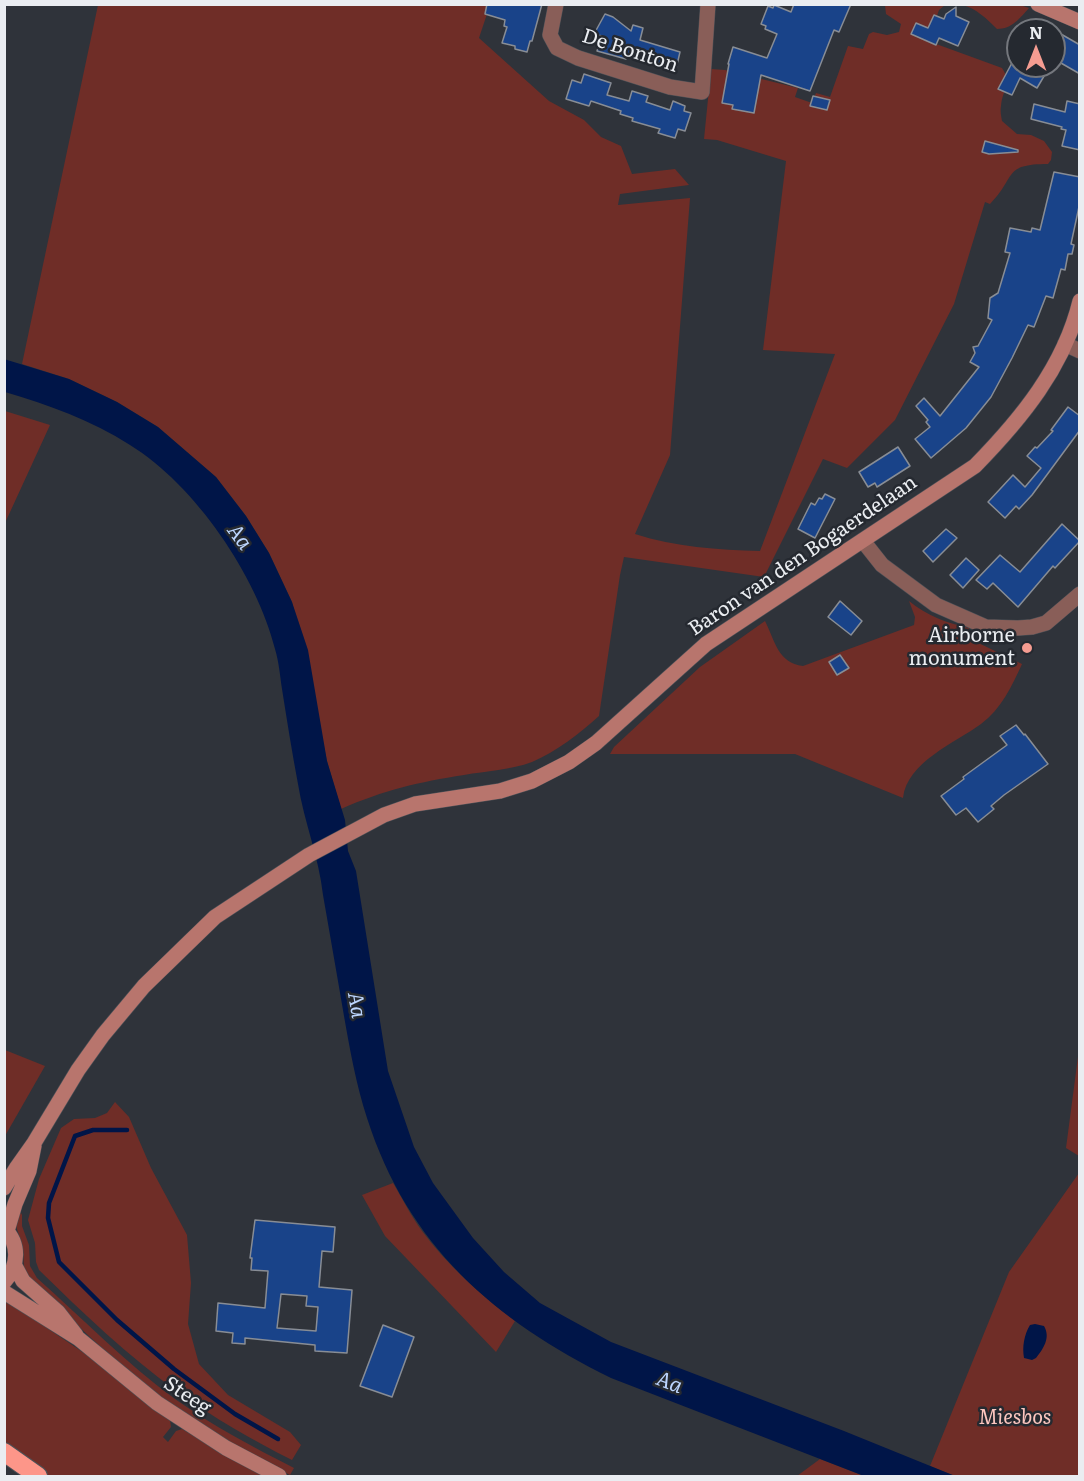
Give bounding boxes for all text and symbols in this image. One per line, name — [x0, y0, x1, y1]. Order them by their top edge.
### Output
north arrow — [1006, 18, 1066, 78]
text: N — [1029, 20, 1043, 44]
street label: De Bonton — [579, 24, 681, 78]
street label: Baron van den Bogaerdelaan — [684, 471, 922, 641]
water label: Aa — [221, 519, 257, 555]
place label: Airborne monument — [909, 624, 1015, 671]
marker: Airborne monument — [1020, 641, 1034, 655]
water label: Aa — [341, 990, 371, 1020]
water label: Aa — [652, 1367, 686, 1399]
street label: Steeg — [159, 1372, 215, 1420]
park label: Miesbos — [979, 1406, 1051, 1430]

